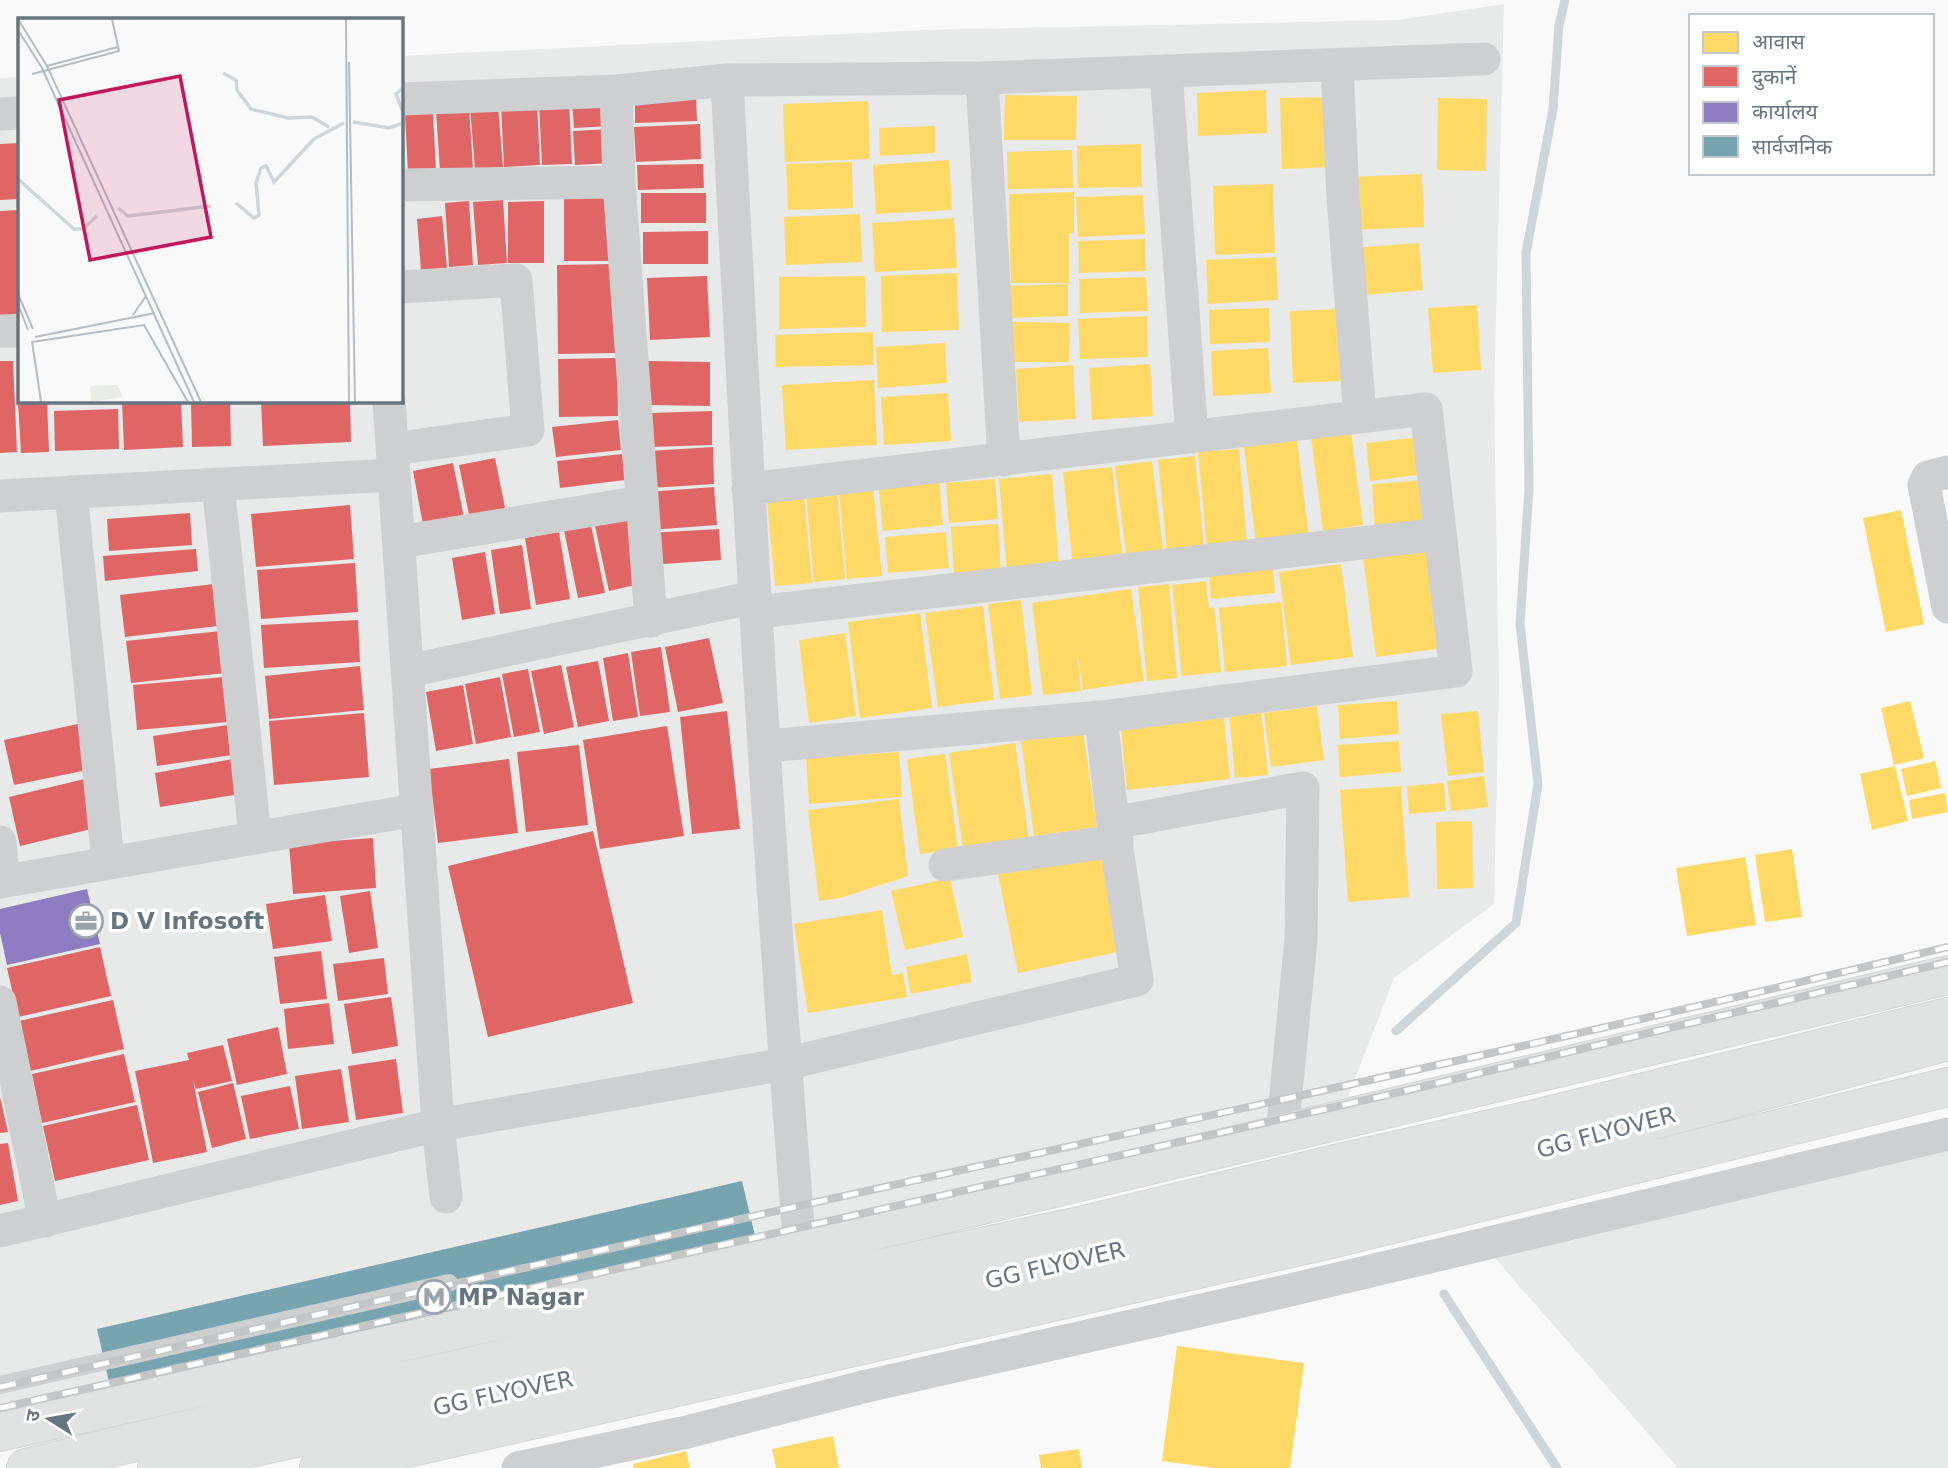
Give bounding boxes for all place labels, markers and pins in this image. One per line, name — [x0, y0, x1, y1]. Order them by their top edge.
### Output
office icon: D V Infosoft — [67, 902, 105, 940]
place label: D V Infosoft — [110, 908, 264, 934]
metro station icon: MP Nagar — [415, 1278, 453, 1316]
place label: MP Nagar — [458, 1284, 585, 1310]

